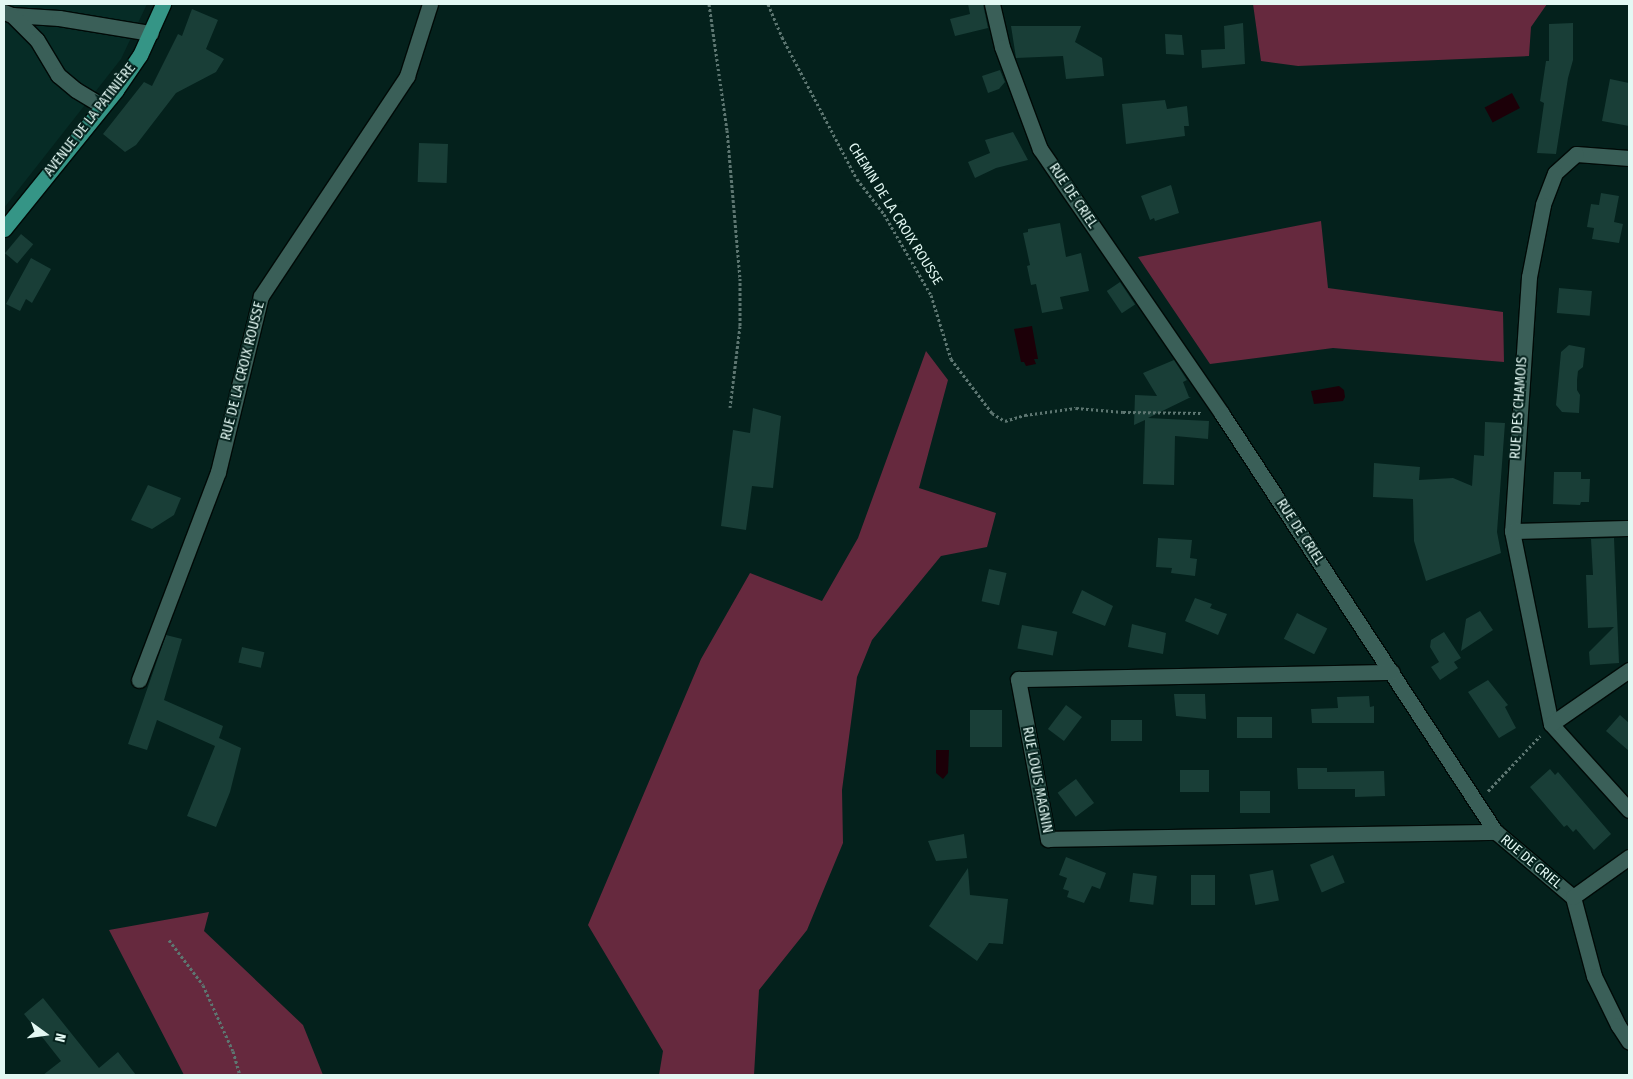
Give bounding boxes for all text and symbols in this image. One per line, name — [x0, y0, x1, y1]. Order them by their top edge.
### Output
street label: AVENUE DE LA PATINIÈRE — [41, 60, 139, 180]
street label: CHEMIN DE LA CROIX ROUSSE — [844, 140, 946, 288]
street label: RUE DE CRIEL — [1045, 160, 1101, 232]
street label: RUE DE LA CROIX ROUSSE — [218, 300, 268, 442]
street label: RUE DES CHAMOIS — [1507, 356, 1531, 460]
street label: RUE DE CRIEL — [1273, 496, 1327, 568]
street label: RUE LOUIS MAGNIN — [1018, 725, 1056, 835]
street label: RUE DE CRIEL — [1497, 832, 1565, 892]
north arrow — [20, 1009, 70, 1059]
text: N — [51, 1032, 69, 1044]

